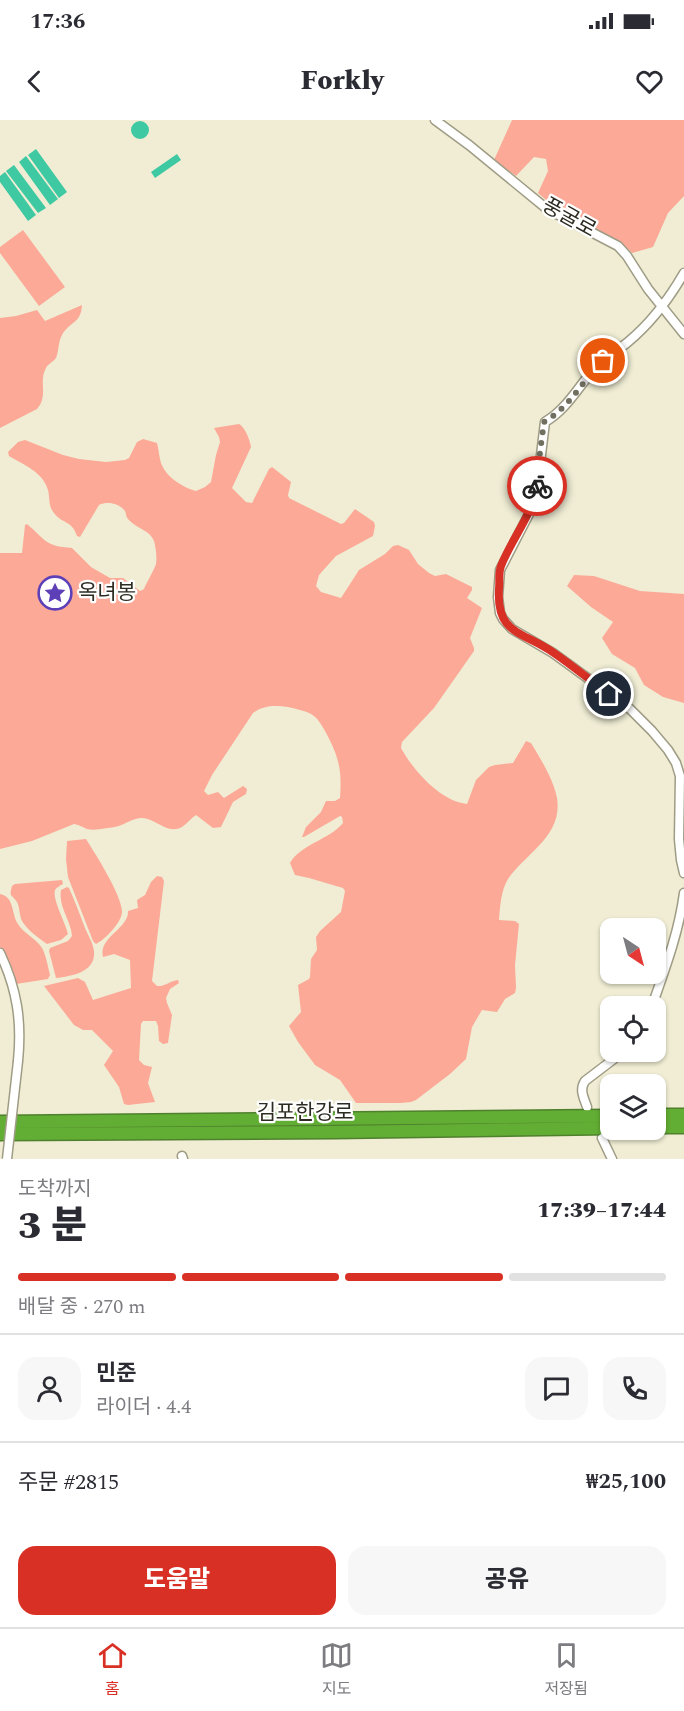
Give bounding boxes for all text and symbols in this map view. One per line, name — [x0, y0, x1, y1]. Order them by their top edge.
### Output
text: 17:36 — [30, 5, 85, 38]
text: Forkly — [300, 60, 384, 102]
icon: back — [18, 65, 51, 98]
icon: heart — [633, 65, 666, 98]
street label: 풍굴로 — [536, 190, 602, 246]
pin — [577, 335, 628, 386]
icon: bag — [586, 344, 619, 377]
courier — [507, 456, 567, 516]
icon: bike — [521, 470, 554, 503]
place icon: 옥녀봉 — [37, 575, 73, 611]
place label: 옥녀봉 — [78, 577, 136, 609]
pin — [583, 668, 634, 719]
icon: home — [592, 677, 625, 710]
north arrow — [600, 918, 666, 984]
map controls — [600, 918, 666, 1140]
button: locate — [600, 996, 666, 1062]
button: layers — [600, 1074, 666, 1140]
street label: 김포한강로 — [257, 1097, 353, 1129]
text: 도착까지 — [18, 1174, 92, 1204]
text: 17:39–17:44 — [537, 1194, 666, 1227]
text: 3 분 — [18, 1197, 87, 1256]
text: 배달 중 · 270 m — [18, 1292, 145, 1322]
button: person — [18, 1357, 81, 1420]
text: 민준 — [96, 1357, 136, 1390]
button: chat — [525, 1357, 588, 1420]
button: phone — [603, 1357, 666, 1420]
text: 라이더 · 4.4 — [96, 1392, 191, 1422]
text: ₩25,100 — [586, 1465, 666, 1498]
text: 주문 #2815 — [18, 1466, 119, 1499]
button: 도움말 — [18, 1546, 336, 1615]
button: 공유 — [348, 1546, 666, 1615]
tab: 홈 — [96, 1639, 129, 1701]
tab: 지도 — [320, 1639, 353, 1701]
tab: 저장됨 — [544, 1639, 588, 1701]

